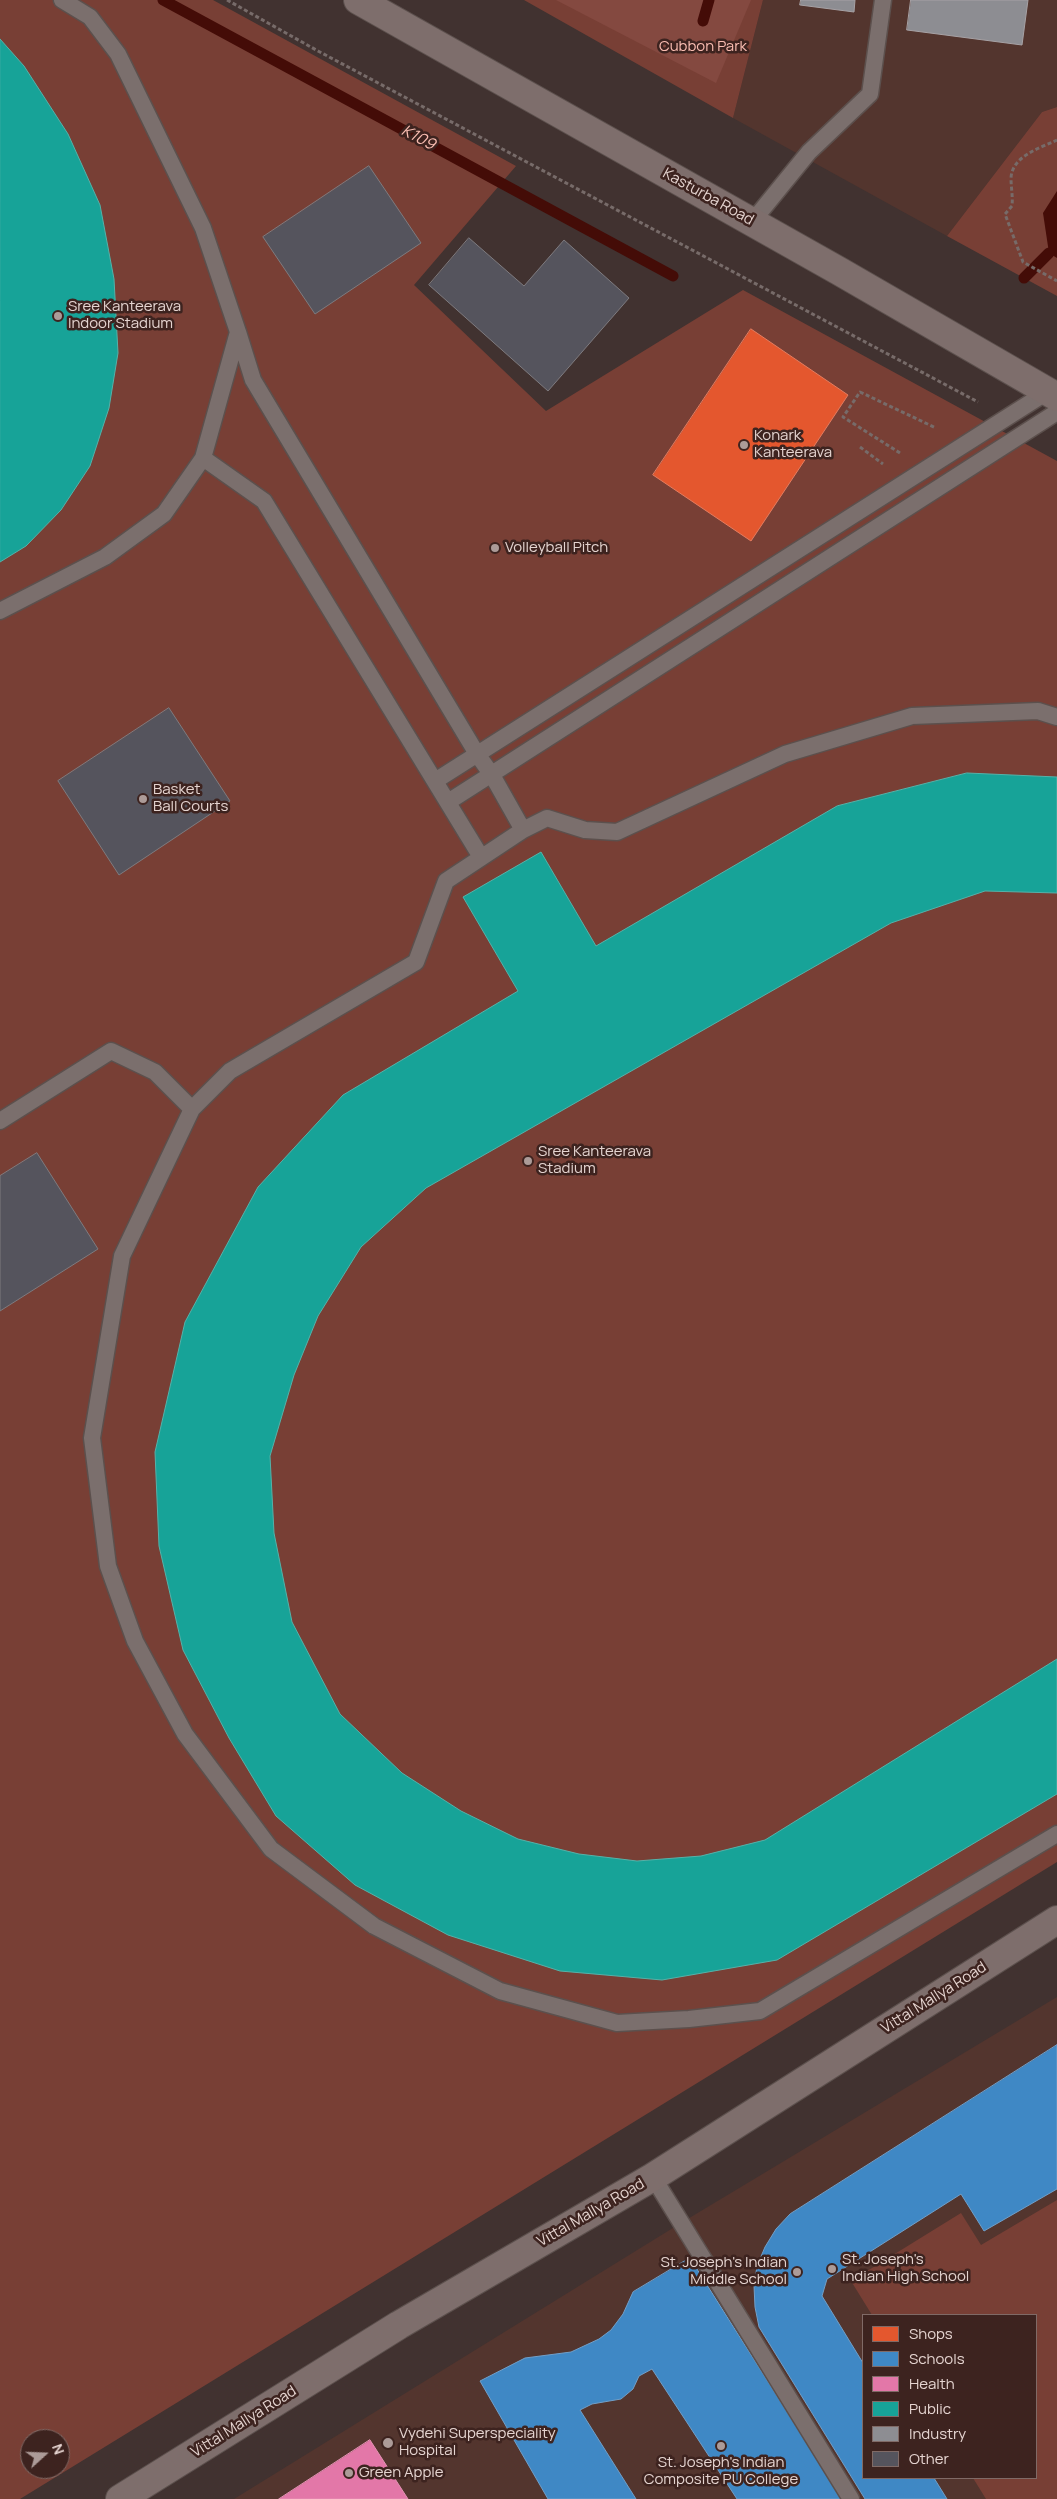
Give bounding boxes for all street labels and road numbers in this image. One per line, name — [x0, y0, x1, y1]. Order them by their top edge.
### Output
street label: Kasturba Road — [659, 165, 757, 229]
street label: Vittal Mallya Road — [878, 1958, 990, 2038]
street label: Vittal Mallya Road — [534, 2175, 648, 2251]
street label: Vittal Mallya Road — [188, 2382, 300, 2462]

